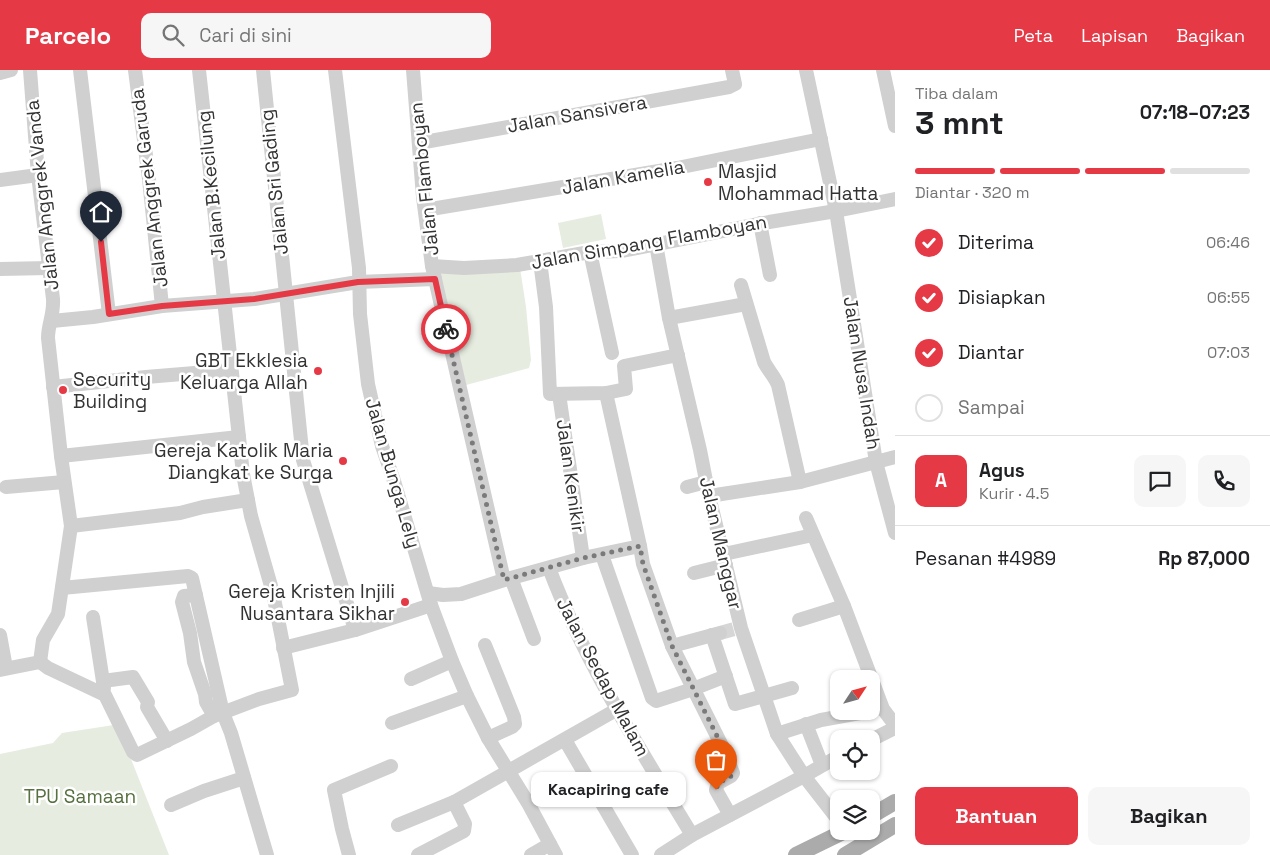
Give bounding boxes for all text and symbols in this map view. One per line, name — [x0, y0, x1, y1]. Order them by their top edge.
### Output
search box — [141, 13, 491, 58]
text: Parcelo — [25, 20, 111, 51]
icon: search — [159, 21, 187, 49]
text: Cari di sini — [199, 23, 292, 48]
text: Peta — [1014, 24, 1053, 47]
text: Lapisan — [1081, 24, 1148, 47]
text: Bagikan — [1176, 24, 1245, 47]
text: Tiba dalam — [915, 83, 998, 104]
street label: Jalan Anggrek Garuda — [124, 87, 174, 289]
street label: Jalan Sansivera — [505, 89, 649, 139]
street label: Jalan Anggrek Vanda — [20, 98, 64, 291]
text: 07:18–07:23 — [1140, 100, 1250, 125]
street label: Jalan Flamboyan — [404, 101, 444, 257]
text: 3 mnt — [915, 103, 1004, 143]
street label: Jalan Sri Gading — [254, 108, 294, 256]
street label: Jalan B.Kecilung — [191, 109, 231, 261]
street label: Jalan Kamelia — [560, 154, 686, 200]
place label: Masjid Mohammad Hatta — [718, 159, 878, 206]
marker: Masjid Mohammad Hatta — [702, 176, 714, 188]
text: Diantar · 320 m — [915, 182, 1030, 203]
pin — [80, 191, 122, 242]
icon: home — [87, 198, 115, 226]
street label: Jalan Simpang Flamboyan — [529, 209, 769, 275]
icon: check — [915, 229, 943, 257]
text: Diterima — [958, 230, 1034, 255]
text: 06:46 — [1206, 232, 1250, 253]
icon: check — [915, 284, 943, 312]
text: Disiapkan — [958, 285, 1046, 310]
text: 06:55 — [1207, 287, 1250, 308]
street label: Jalan Nusa Indah — [838, 295, 886, 451]
courier — [421, 304, 471, 354]
icon: bike — [432, 315, 460, 343]
icon: check — [915, 339, 943, 367]
text: Diantar — [958, 340, 1024, 365]
text: 07:03 — [1207, 342, 1250, 363]
place label: GBT Ekklesia Keluarga Allah — [180, 348, 308, 395]
marker: GBT Ekklesia Keluarga Allah — [312, 365, 324, 377]
place label: Security Building — [73, 367, 151, 414]
marker: Security Building — [57, 384, 69, 396]
street label: Jalan Bunga Lely — [360, 395, 426, 551]
text: Sampai — [958, 395, 1025, 420]
street label: Jalan Kenikir — [551, 417, 591, 535]
place label: Gereja Katolik Maria Diangkat ke Surga — [154, 438, 333, 485]
marker: Gereja Katolik Maria Diangkat ke Surga — [337, 455, 349, 467]
button: chat — [1134, 455, 1186, 507]
button: phone — [1198, 455, 1250, 507]
text: Agus — [979, 458, 1025, 483]
text: A — [935, 468, 947, 493]
street label: Jalan Manggar — [694, 474, 748, 612]
text: Kurir · 4.5 — [979, 483, 1049, 504]
text: Pesanan #4989 — [915, 546, 1056, 571]
text: Rp 87,000 — [1158, 546, 1250, 571]
place label: Gereja Kristen Injili Nusantara Sikhar — [228, 579, 395, 626]
street label: Jalan Sedap Malam — [551, 593, 655, 761]
marker: Gereja Kristen Injili Nusantara Sikhar — [399, 596, 411, 608]
north arrow — [830, 670, 880, 720]
map controls — [830, 670, 880, 840]
button: locate — [830, 730, 880, 780]
pin — [695, 739, 737, 790]
icon: bag — [702, 746, 730, 774]
callout: Kacapiring cafe — [531, 772, 686, 808]
text: Kacapiring cafe — [548, 779, 669, 800]
park label: TPU Samaan — [24, 784, 136, 809]
button: Bantuan — [915, 787, 1078, 845]
button: Bagikan — [1088, 787, 1250, 845]
button: layers — [830, 790, 880, 840]

